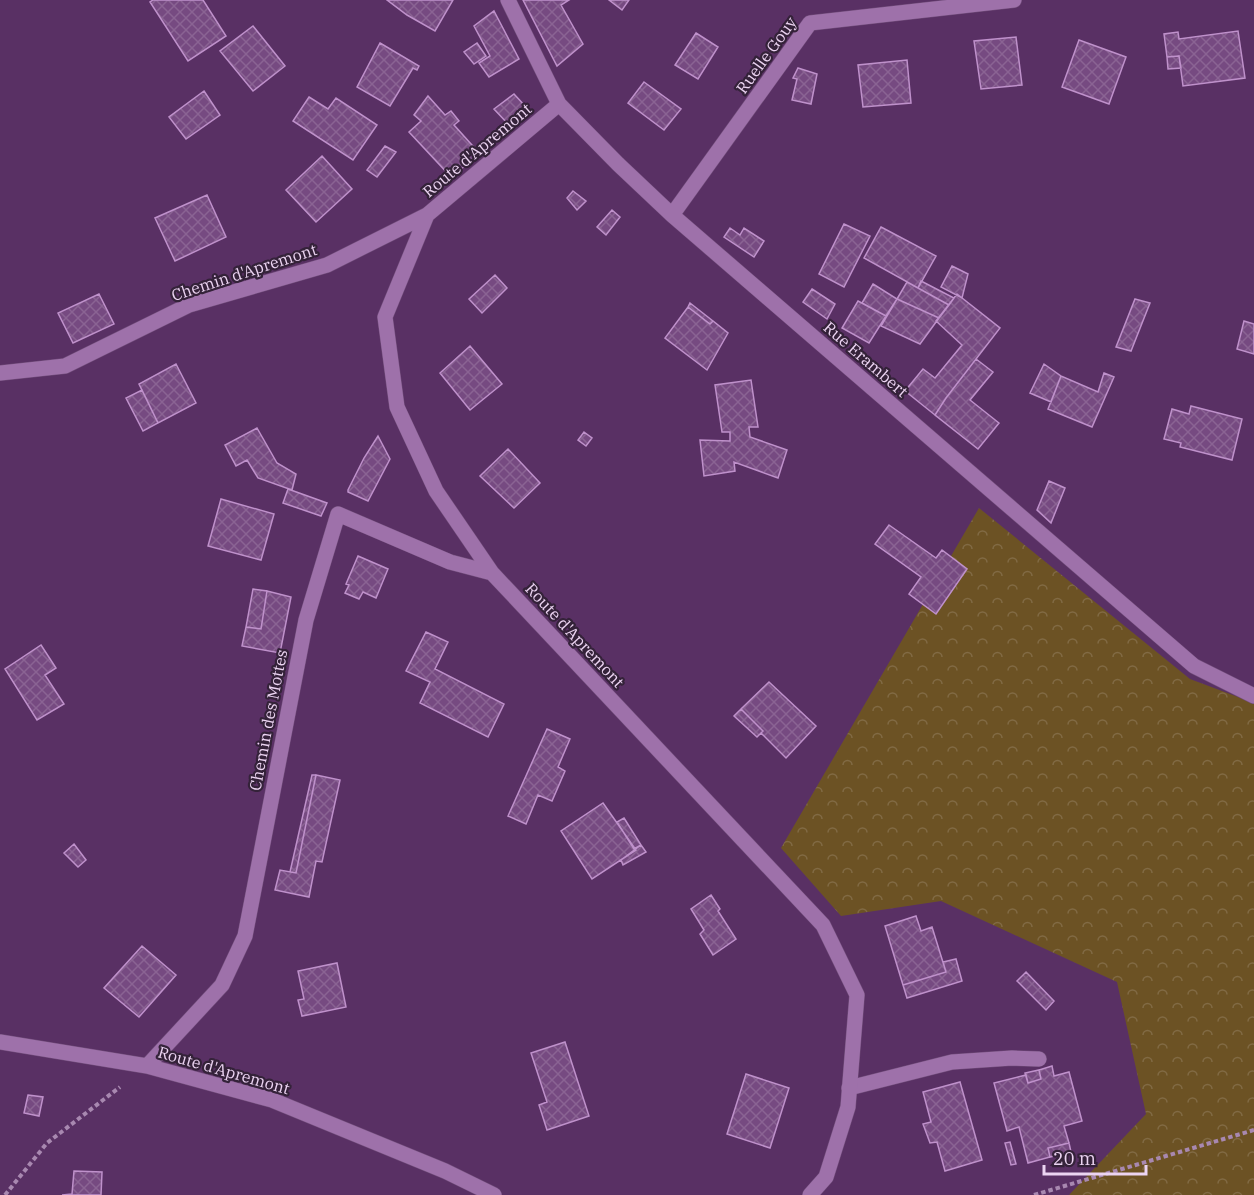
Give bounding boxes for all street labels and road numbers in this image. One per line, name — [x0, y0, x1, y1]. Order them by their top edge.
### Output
street label: Ruelle Gouy — [731, 12, 801, 97]
street label: Route d'Apremont — [418, 98, 536, 201]
street label: Chemin d'Apremont — [169, 239, 320, 305]
street label: Rue Erambert — [820, 317, 913, 401]
street label: Route d'Apremont — [521, 578, 629, 692]
street label: Chemin des Mottes — [244, 648, 292, 792]
street label: Route d'Apremont — [156, 1042, 292, 1098]

